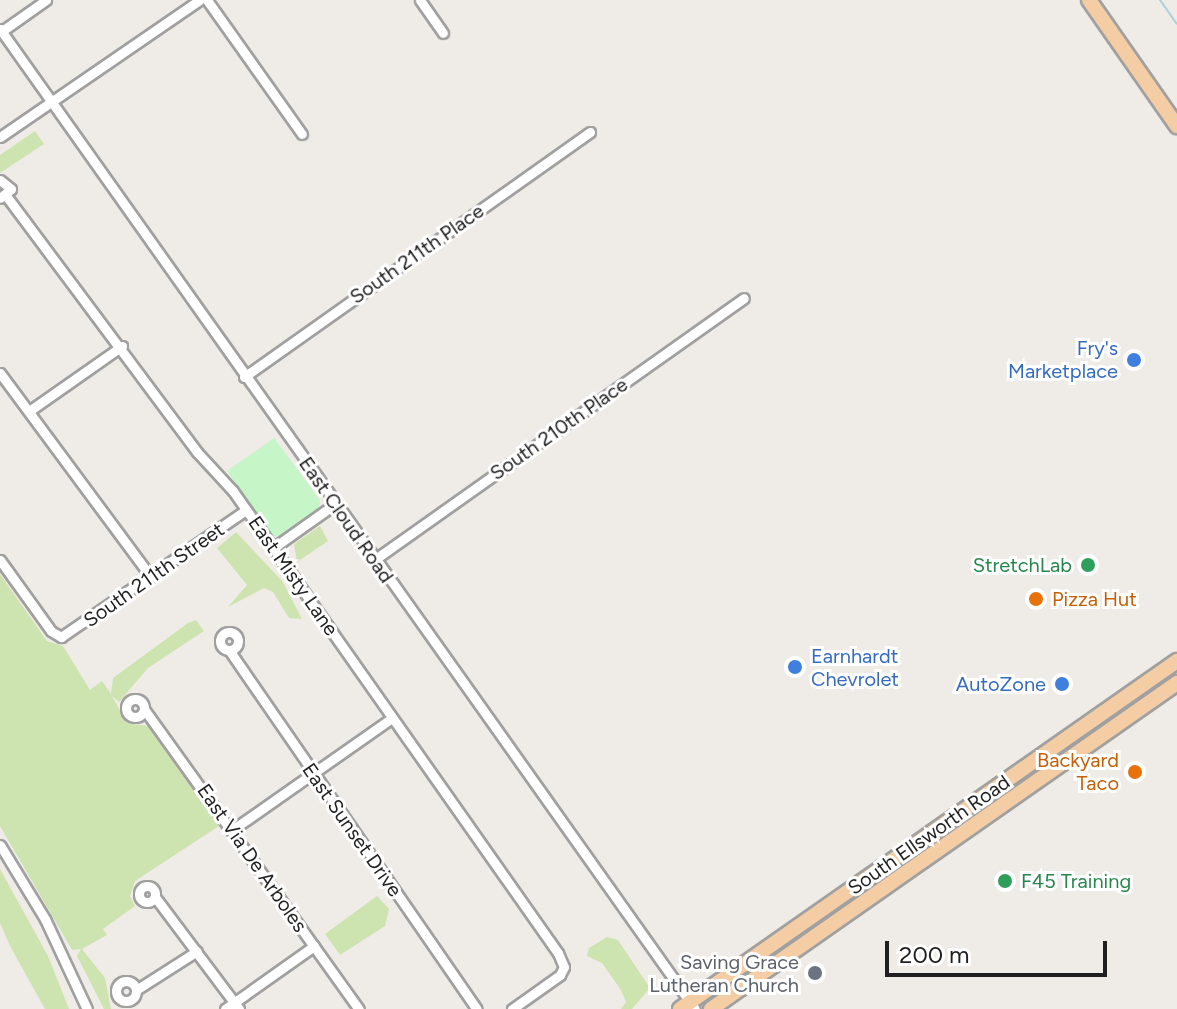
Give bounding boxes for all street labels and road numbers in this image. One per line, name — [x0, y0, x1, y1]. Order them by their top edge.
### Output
street label: South 211th Place — [345, 199, 489, 309]
street label: South 210th Place — [486, 373, 632, 485]
street label: East Cloud Road — [294, 452, 398, 588]
street label: East Misty Lane — [243, 512, 343, 640]
street label: South 211th Street — [79, 518, 229, 632]
street label: East Sunset Drive — [297, 759, 407, 901]
street label: South Ellsworth Road — [843, 770, 1015, 900]
street label: East Via De Arboles — [192, 779, 312, 937]

